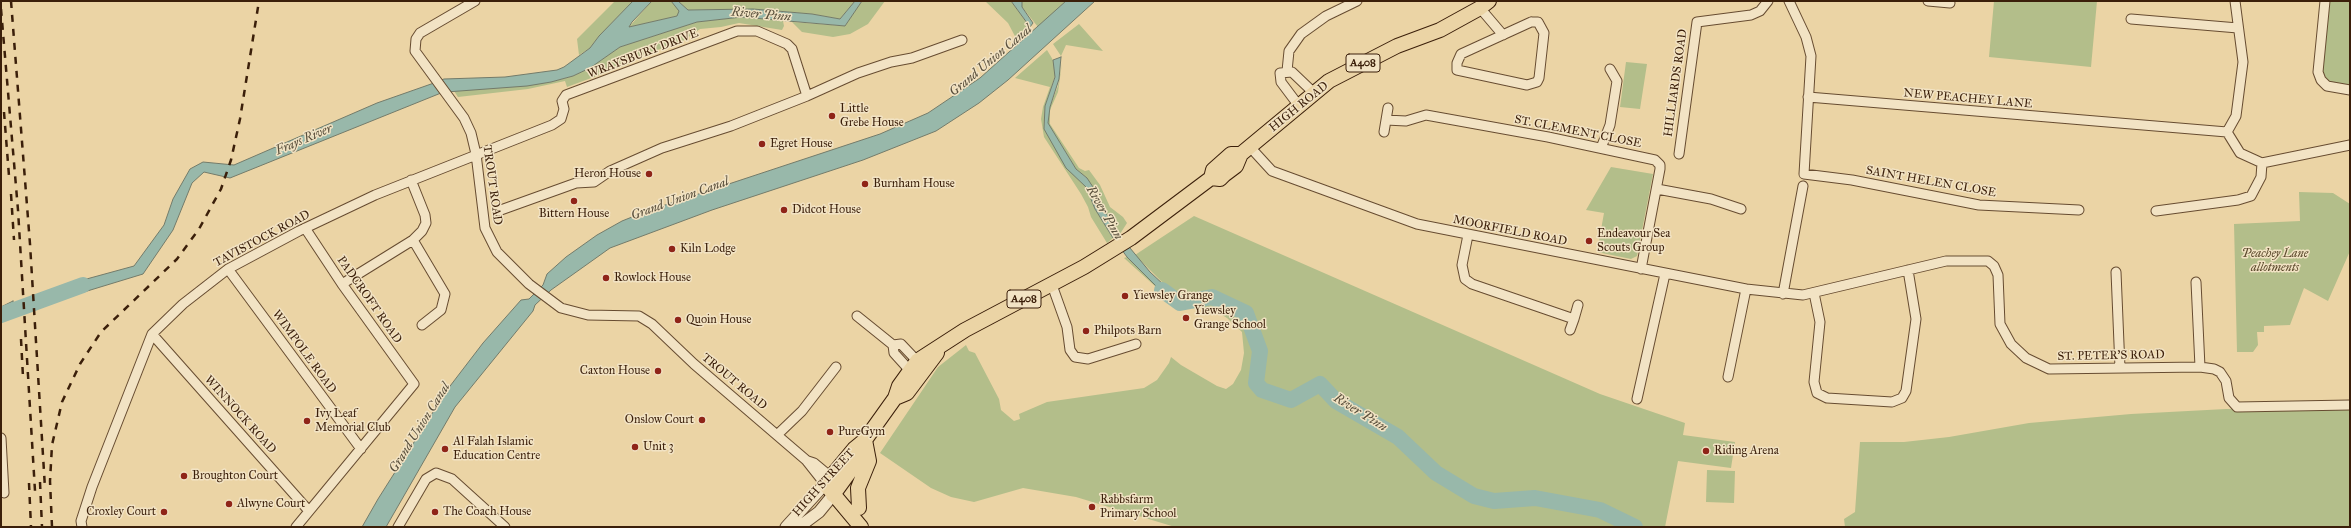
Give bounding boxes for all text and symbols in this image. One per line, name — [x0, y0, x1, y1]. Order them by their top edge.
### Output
water label: River Pinn — [731, 5, 791, 25]
water label: Grand Union Canal — [947, 22, 1035, 100]
street label: WRAYSBURY DRIVE — [586, 26, 700, 82]
street label: HILLIARDS ROAD — [1661, 28, 1691, 138]
road number: A408 — [1346, 54, 1380, 72]
street label: HIGH ROAD — [1267, 79, 1331, 135]
street label: NEW PEACHEY LANE — [1903, 86, 2033, 112]
place label: Little Grebe House — [840, 102, 904, 130]
marker: Little Grebe House — [827, 111, 837, 121]
street label: ST. CLEMENT CLOSE — [1513, 113, 1643, 151]
water label: Frays River — [273, 121, 335, 159]
place label: Egret House — [770, 137, 833, 151]
marker: Egret House — [757, 139, 767, 149]
street label: TROUT ROAD — [479, 144, 505, 226]
street label: SAINT HELEN CLOSE — [1865, 163, 1997, 201]
place label: Heron House — [574, 167, 641, 181]
marker: Heron House — [644, 169, 654, 179]
water label: Grand Union Canal — [629, 174, 731, 224]
place label: Burnham House — [873, 177, 955, 191]
marker: Burnham House — [860, 179, 870, 189]
water label: River Pinn — [1082, 183, 1126, 243]
marker: Bittern House — [569, 196, 579, 206]
place label: Didcot House — [792, 203, 861, 217]
marker: Didcot House — [779, 205, 789, 215]
place label: Bittern House — [539, 207, 609, 221]
street label: TAVISTOCK ROAD — [211, 208, 313, 270]
street label: MOORFIELD ROAD — [1452, 213, 1568, 249]
place label: Endeavour Sea Scouts Group — [1597, 227, 1670, 255]
marker: Endeavour Sea Scouts Group — [1584, 236, 1594, 246]
place label: Kiln Lodge — [680, 242, 736, 256]
marker: Kiln Lodge — [667, 244, 677, 254]
park label: Peachey Lane allotments — [2242, 247, 2308, 275]
street label: PADCROFT ROAD — [334, 254, 404, 346]
place label: Rowlock House — [614, 271, 691, 285]
marker: Rowlock House — [601, 273, 611, 283]
place label: Yiewsley Grange — [1133, 289, 1213, 303]
road number: A408 — [1007, 290, 1041, 308]
marker: Yiewsley Grange — [1120, 291, 1130, 301]
place label: Yiewsley Grange School — [1194, 304, 1266, 332]
street label: WIMPOLE ROAD — [269, 307, 339, 397]
place label: Quoin House — [686, 313, 752, 327]
marker: Yiewsley Grange School — [1181, 313, 1191, 323]
marker: Quoin House — [673, 315, 683, 325]
place label: Philpots Barn — [1094, 324, 1161, 338]
marker: Philpots Barn — [1081, 326, 1091, 336]
street label: ST. PETER'S ROAD — [2057, 348, 2165, 364]
street label: TROUT ROAD — [699, 351, 769, 413]
place label: Caxton House — [580, 364, 650, 378]
marker: Caxton House — [653, 366, 663, 376]
street label: WINNOCK ROAD — [201, 373, 279, 457]
water label: Grand Union Canal — [386, 380, 454, 476]
water label: River Pinn — [1331, 391, 1389, 435]
place label: Ivy Leaf Memorial Club — [315, 407, 391, 435]
place label: Onslow Court — [625, 413, 694, 427]
marker: Onslow Court — [697, 415, 707, 425]
marker: Ivy Leaf Memorial Club — [302, 416, 312, 426]
place label: PureGym — [838, 425, 885, 439]
marker: PureGym — [825, 427, 835, 437]
place label: Al Falah Islamic Education Centre — [453, 435, 540, 463]
place label: Unit 3 — [643, 440, 674, 454]
marker: Unit 3 — [630, 442, 640, 452]
marker: Al Falah Islamic Education Centre — [440, 444, 450, 454]
place label: Riding Arena — [1714, 444, 1779, 458]
street label: HIGH STREET — [790, 446, 858, 520]
marker: Riding Arena — [1701, 446, 1711, 456]
place label: Broughton Court — [192, 469, 278, 483]
marker: Broughton Court — [179, 471, 189, 481]
place label: Rabbsfarm Primary School — [1100, 493, 1177, 521]
place label: Alwyne Court — [237, 497, 305, 511]
marker: Alwyne Court — [224, 499, 234, 509]
marker: Rabbsfarm Primary School — [1087, 502, 1097, 512]
place label: Croxley Court — [86, 505, 156, 519]
place label: The Coach House — [443, 505, 531, 519]
marker: Croxley Court — [159, 507, 169, 517]
marker: The Coach House — [430, 507, 440, 517]

